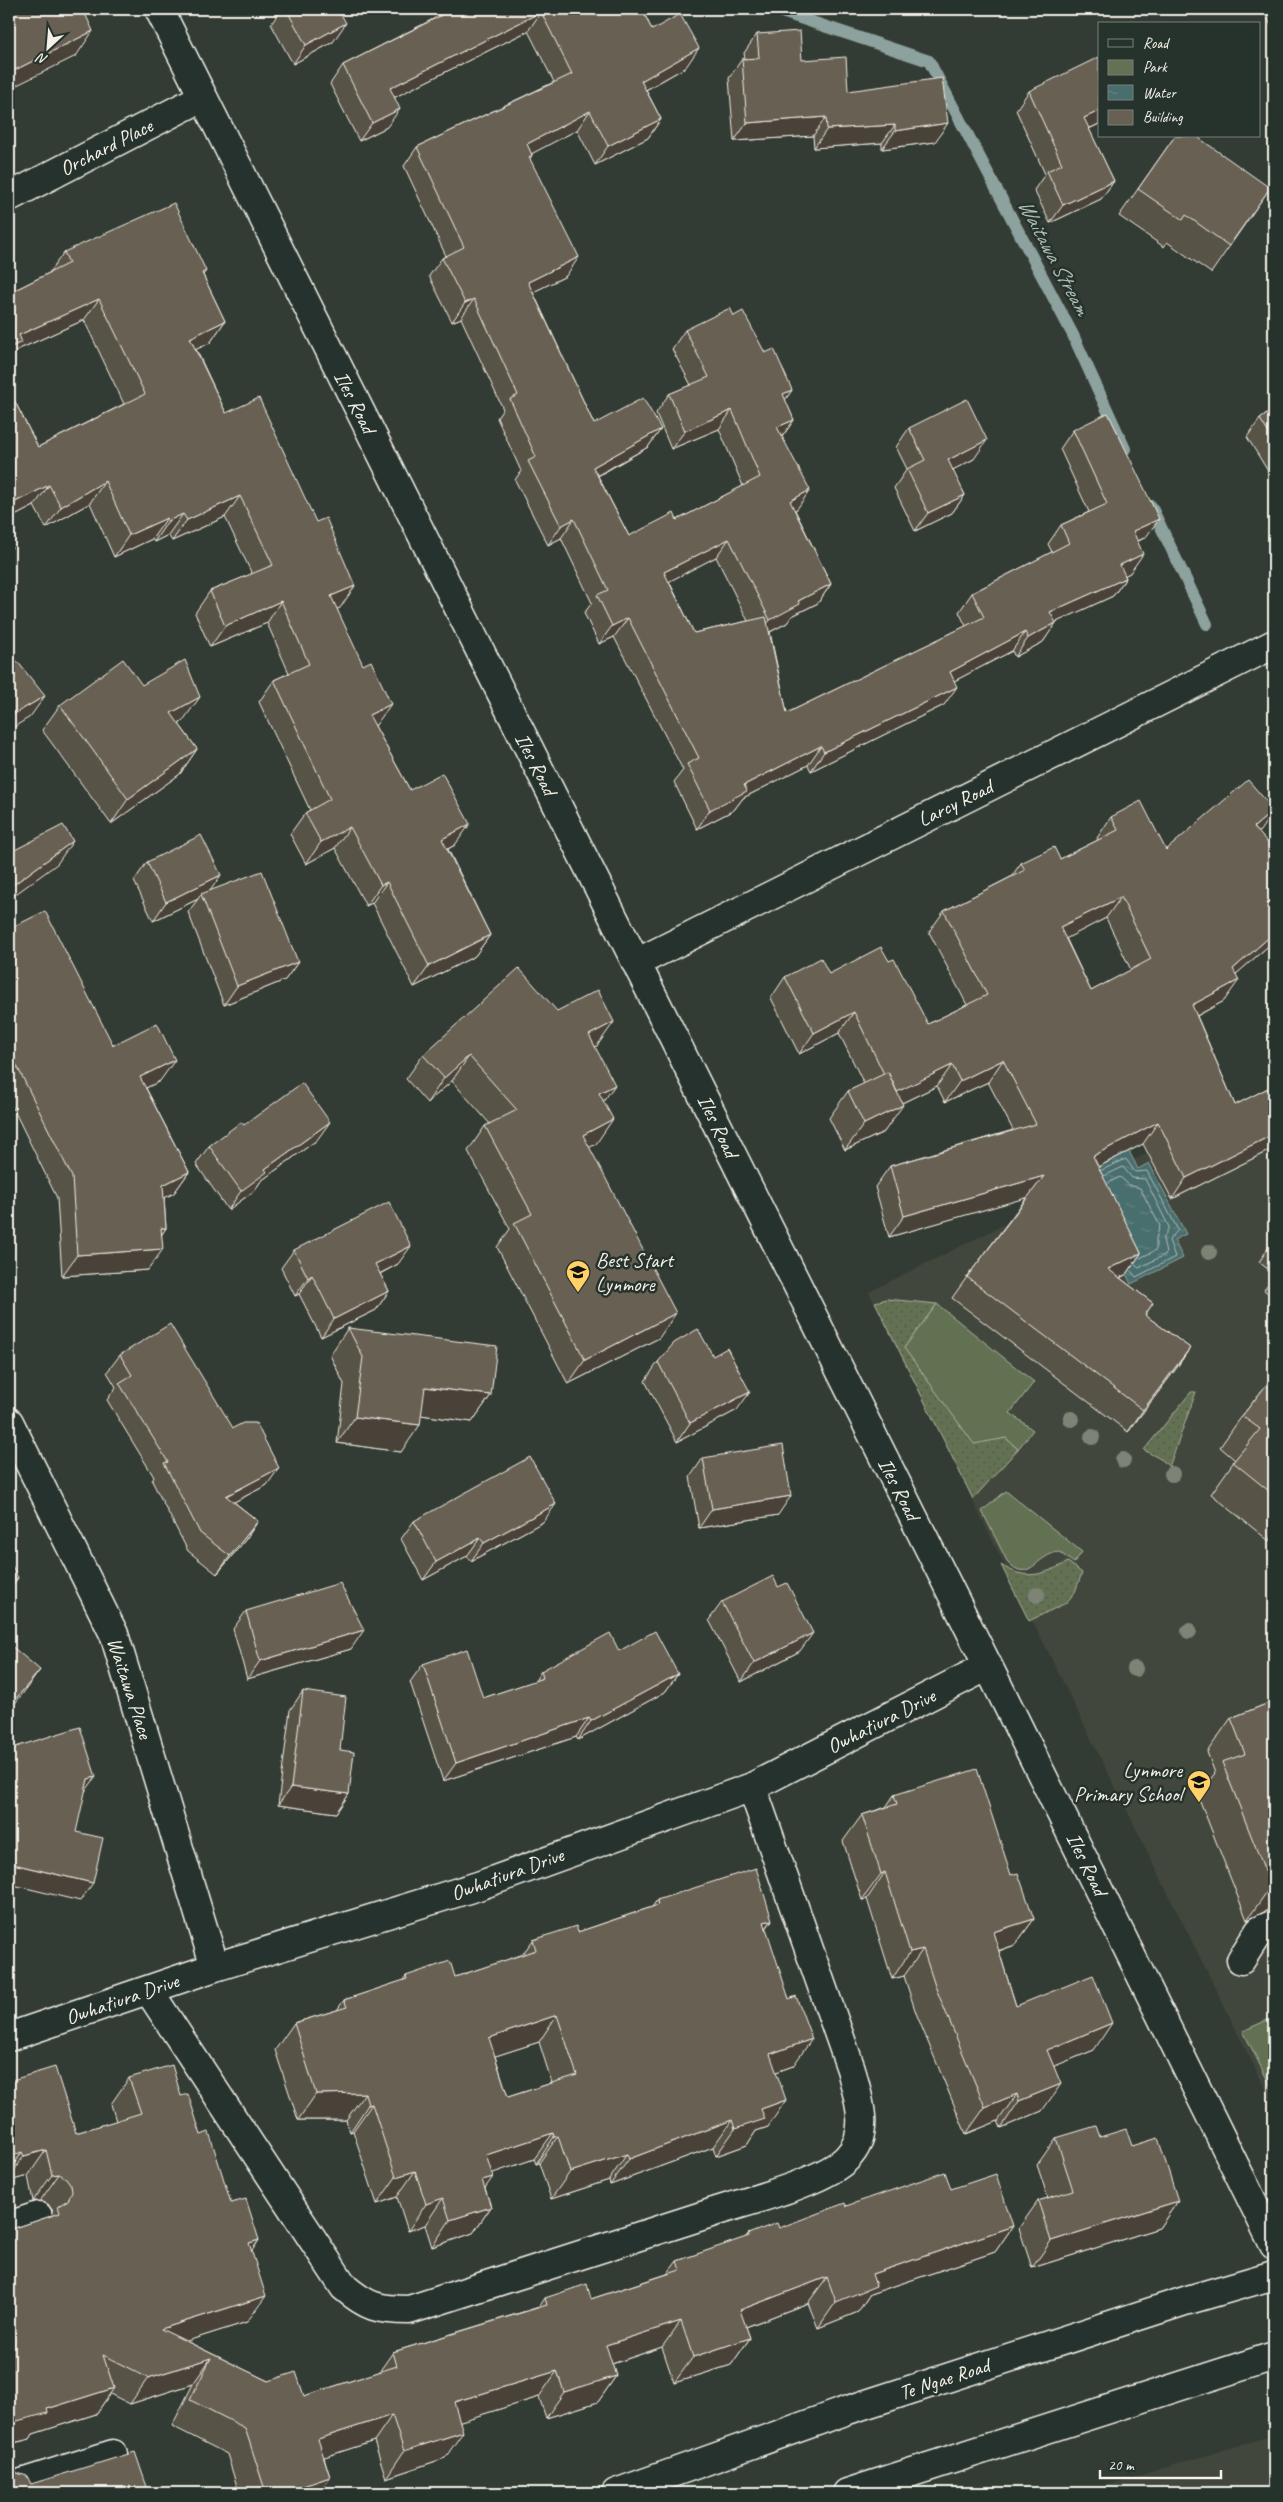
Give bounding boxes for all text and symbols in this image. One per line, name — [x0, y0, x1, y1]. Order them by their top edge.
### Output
north arrow — [22, 22, 72, 72]
legend — [1098, 22, 1260, 138]
text: Road — [1143, 34, 1170, 53]
text: N — [33, 49, 50, 69]
text: Park — [1143, 58, 1168, 77]
text: Water — [1143, 84, 1177, 103]
text: Building — [1143, 108, 1183, 127]
street label: Orchard Place — [55, 112, 158, 181]
water label: Waitawa Stream — [1012, 194, 1098, 322]
street label: Iles Road — [328, 366, 383, 440]
street label: Iles Road — [509, 728, 564, 802]
street label: Larcy Road — [913, 772, 1000, 832]
street label: Iles Road — [692, 1090, 746, 1164]
place label: Best Start Lynmore — [596, 1247, 675, 1297]
school or university icon: Best Start Lynmore — [565, 1259, 591, 1293]
street label: Iles Road — [872, 1453, 927, 1527]
street label: Waitawa Place — [101, 1634, 159, 1743]
street label: Owhatiura Drive — [823, 1682, 940, 1759]
place label: Lynmore Primary School — [1074, 1757, 1185, 1807]
school or university icon: Lynmore Primary School — [1186, 1769, 1212, 1803]
street label: Iles Road — [1061, 1828, 1115, 1902]
street label: Owhatiura Drive — [447, 1841, 568, 1906]
street label: Owhatiura Drive — [62, 1967, 183, 2030]
street label: Te Ngae Road — [895, 2351, 996, 2406]
scale bar — [1100, 2447, 1222, 2479]
text: 20 m — [1108, 2456, 1135, 2475]

